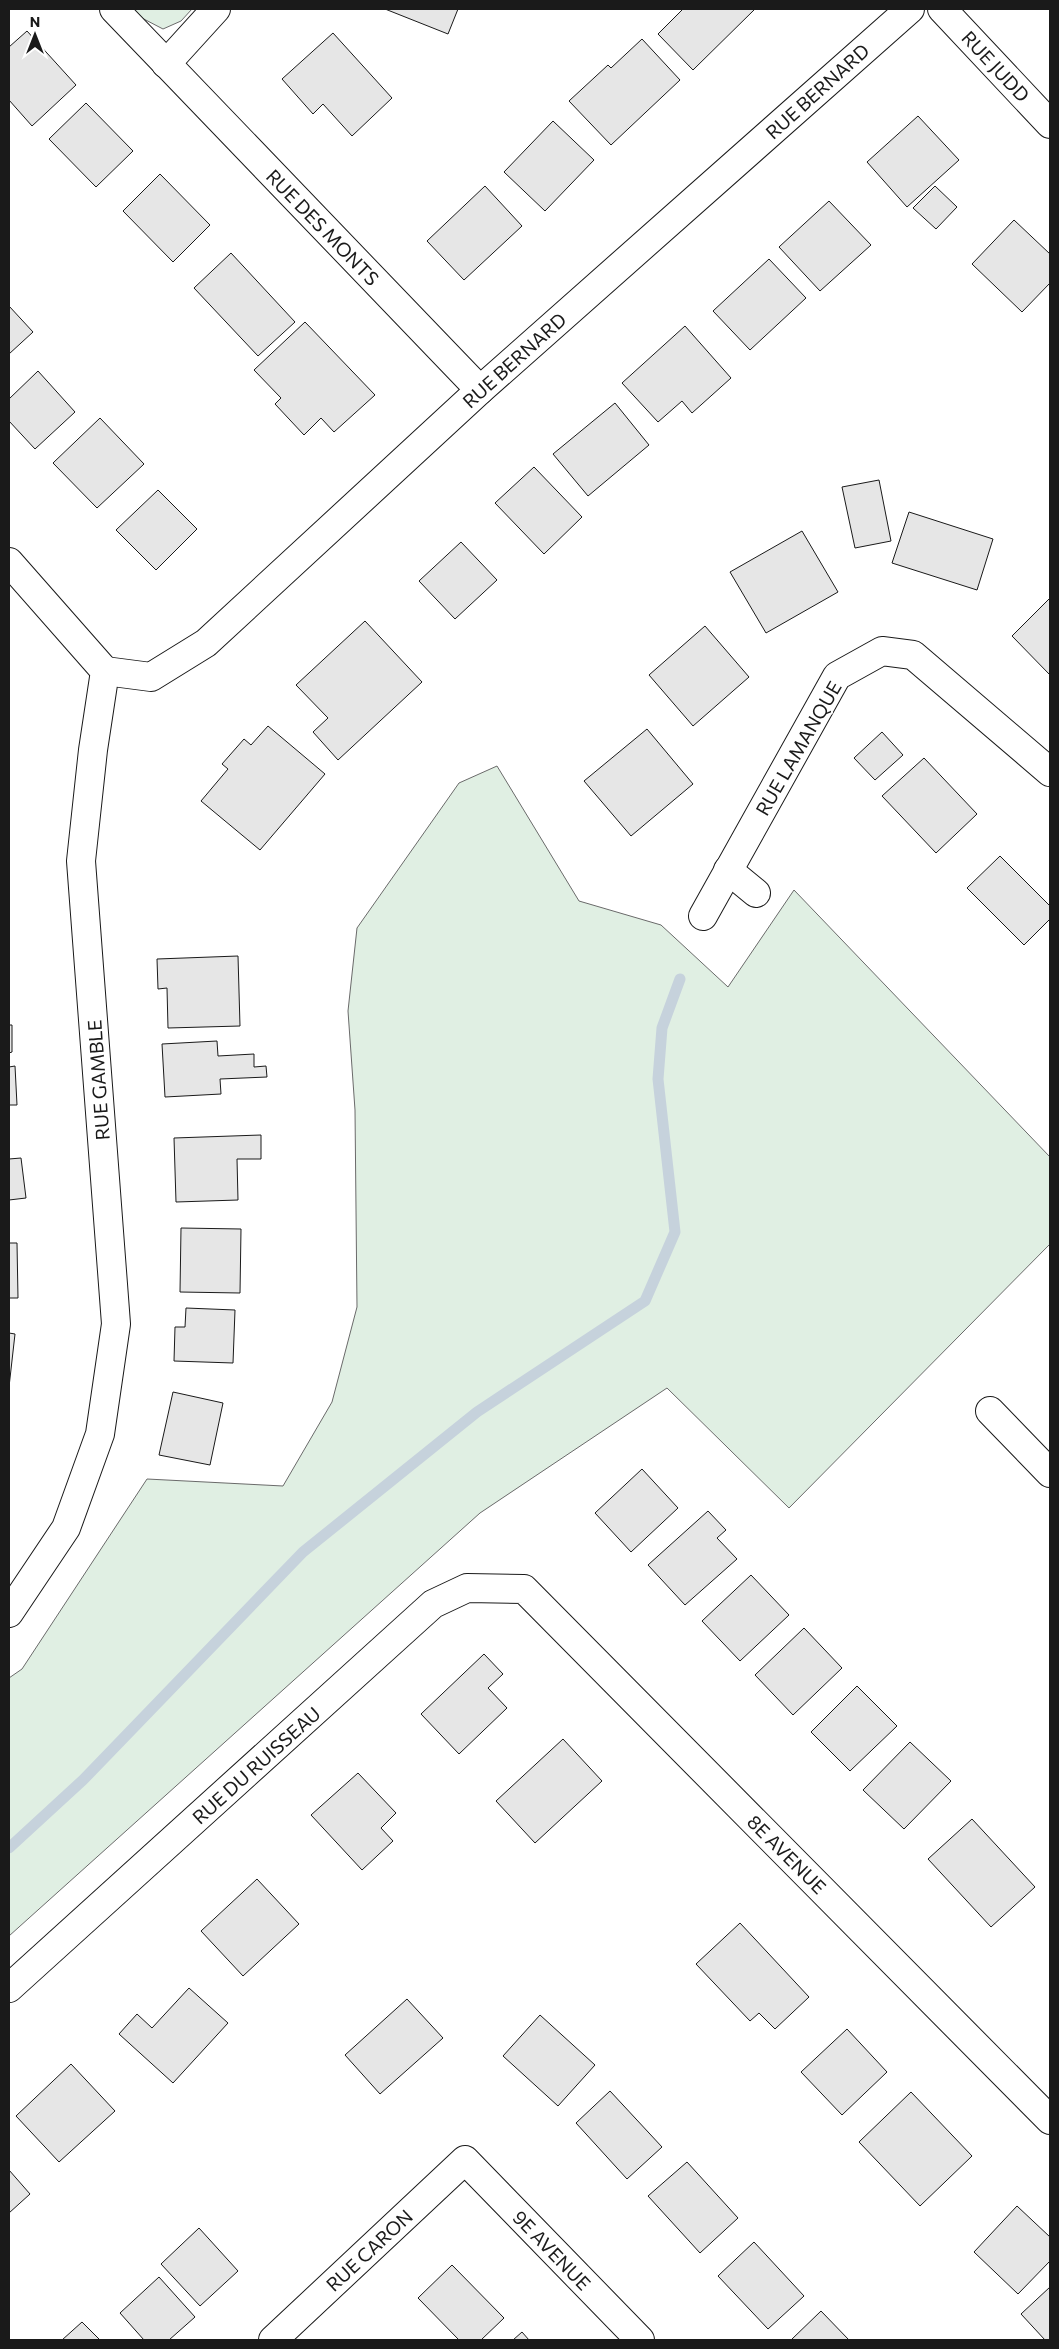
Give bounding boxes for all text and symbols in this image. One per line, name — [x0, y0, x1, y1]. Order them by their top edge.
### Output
north arrow — [10, 10, 60, 60]
text: N — [30, 13, 40, 30]
street label: RUE JUDD — [957, 26, 1035, 106]
street label: RUE BERNARD — [760, 38, 874, 144]
street label: RUE DES MONTS — [262, 164, 384, 290]
street label: RUE BERNARD — [457, 307, 571, 413]
street label: RUE LAMANQUE — [750, 677, 846, 819]
street label: RUE GAMBLE — [82, 1019, 114, 1141]
street label: RUE DU RUISSEAU — [187, 1702, 325, 1828]
street label: 8E AVENUE — [743, 1810, 831, 1898]
street label: RUE CARON — [321, 2204, 417, 2296]
street label: 9E AVENUE — [508, 2205, 596, 2295]

